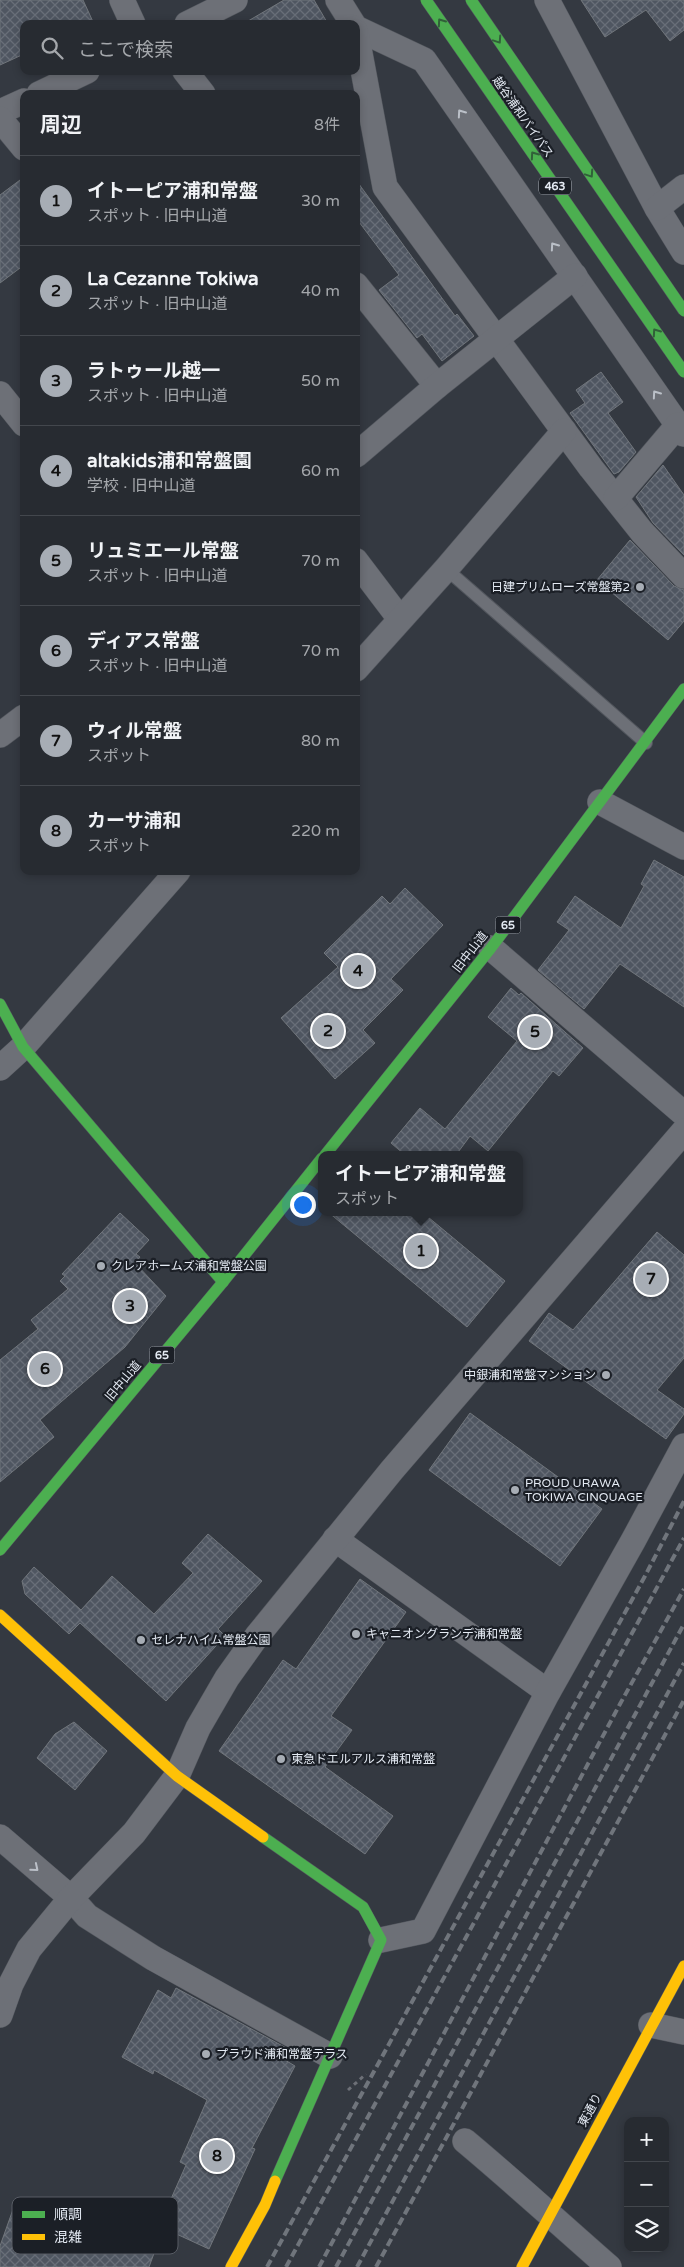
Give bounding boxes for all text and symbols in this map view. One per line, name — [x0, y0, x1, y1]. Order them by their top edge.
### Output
one-way arrow — [438, 18, 447, 28]
search box — [20, 20, 360, 75]
icon: search — [38, 34, 66, 62]
one-way arrow — [492, 34, 501, 44]
text: ここで検索 — [78, 39, 173, 61]
street label: 越谷浦和バイパス — [490, 74, 556, 160]
one-way arrow — [458, 109, 467, 119]
text: 周辺 — [40, 113, 82, 138]
text: 8件 — [314, 115, 340, 135]
one-way arrow — [531, 151, 540, 161]
one-way arrow — [584, 168, 593, 178]
road number: 463 — [539, 178, 571, 195]
text: イトーピア浦和常盤 — [87, 180, 258, 202]
text: 1 — [51, 191, 61, 211]
text: 30 m — [301, 191, 340, 211]
text: スポット · 旧中山道 — [87, 206, 227, 226]
one-way arrow — [551, 242, 560, 252]
text: La Cezanne Tokiwa — [87, 268, 259, 290]
text: 2 — [51, 281, 61, 301]
text: 40 m — [301, 281, 340, 301]
text: スポット · 旧中山道 — [87, 294, 227, 314]
one-way arrow — [653, 328, 662, 338]
text: ラトゥール越一 — [87, 360, 220, 382]
text: 3 — [51, 371, 61, 391]
text: 50 m — [301, 371, 340, 391]
text: スポット · 旧中山道 — [87, 386, 227, 406]
one-way arrow — [653, 390, 662, 400]
text: altakids浦和常盤園 — [87, 450, 252, 472]
text: 4 — [51, 461, 61, 481]
text: 60 m — [301, 461, 340, 481]
text: 学校 · 旧中山道 — [87, 476, 195, 496]
text: リュミエール常盤 — [87, 540, 239, 562]
text: 5 — [51, 551, 61, 571]
text: 70 m — [301, 551, 340, 571]
text: スポット · 旧中山道 — [87, 566, 227, 586]
place label: 日建プリムローズ常盤第2 — [491, 580, 630, 594]
marker: 日建プリムローズ常盤第2 — [634, 581, 646, 593]
text: ディアス常盤 — [87, 630, 200, 652]
text: 6 — [51, 641, 61, 661]
text: 70 m — [301, 641, 340, 661]
text: スポット · 旧中山道 — [87, 656, 227, 676]
text: ウィル常盤 — [87, 720, 182, 742]
text: 7 — [51, 731, 61, 751]
text: 80 m — [301, 731, 340, 751]
text: スポット — [87, 746, 151, 766]
text: カーサ浦和 — [87, 810, 182, 832]
text: 8 — [51, 821, 61, 841]
text: 220 m — [291, 821, 340, 841]
text: スポット — [87, 836, 151, 856]
road number: 65 — [496, 916, 520, 934]
street label: 旧中山道 — [450, 929, 490, 975]
pin: 4 — [342, 952, 374, 990]
pin: 2 — [312, 1012, 344, 1050]
pin: 5 — [519, 1013, 551, 1051]
popup — [318, 1151, 523, 1216]
text: イトーピア浦和常盤 — [335, 1163, 506, 1185]
text: スポット — [335, 1189, 399, 1209]
your location — [290, 1192, 316, 1218]
pin: 1 — [405, 1232, 437, 1270]
place label: クレアホームズ浦和常盤公園 — [111, 1259, 267, 1273]
marker: クレアホームズ浦和常盤公園 — [95, 1260, 107, 1272]
pin: 7 — [635, 1260, 667, 1298]
pin: 3 — [114, 1287, 146, 1325]
road number: 65 — [150, 1346, 174, 1364]
pin: 6 — [29, 1350, 61, 1388]
street label: 旧中山道 — [102, 1358, 144, 1404]
place label: 中銀浦和常盤マンション — [464, 1368, 596, 1382]
marker: 中銀浦和常盤マンション — [600, 1369, 612, 1381]
place label: PROUD URAWA TOKIWA CINQUAGE — [525, 1476, 643, 1504]
marker: PROUD URAWA TOKIWA CINQUAGE — [509, 1484, 521, 1496]
place label: キャニオングランデ浦和常盤 — [366, 1627, 522, 1641]
marker: キャニオングランデ浦和常盤 — [350, 1628, 362, 1640]
place label: セレナハイム常盤公園 — [151, 1633, 271, 1647]
marker: セレナハイム常盤公園 — [135, 1634, 147, 1646]
place label: 東急ドエルアルス浦和常盤 — [291, 1752, 435, 1766]
marker: 東急ドエルアルス浦和常盤 — [275, 1753, 287, 1765]
one-way arrow — [30, 1862, 39, 1871]
place label: プラウド浦和常盤テラス — [216, 2047, 348, 2061]
marker: プラウド浦和常盤テラス — [200, 2048, 212, 2060]
street label: 東通り — [575, 2091, 605, 2129]
map controls — [624, 2117, 669, 2252]
button: + — [624, 2117, 669, 2162]
pin: 8 — [201, 2137, 233, 2175]
button: − — [624, 2162, 669, 2207]
legend — [12, 2197, 178, 2254]
text: 順調 — [54, 2206, 82, 2223]
button: layers — [624, 2207, 669, 2252]
text: 混雑 — [54, 2229, 82, 2246]

